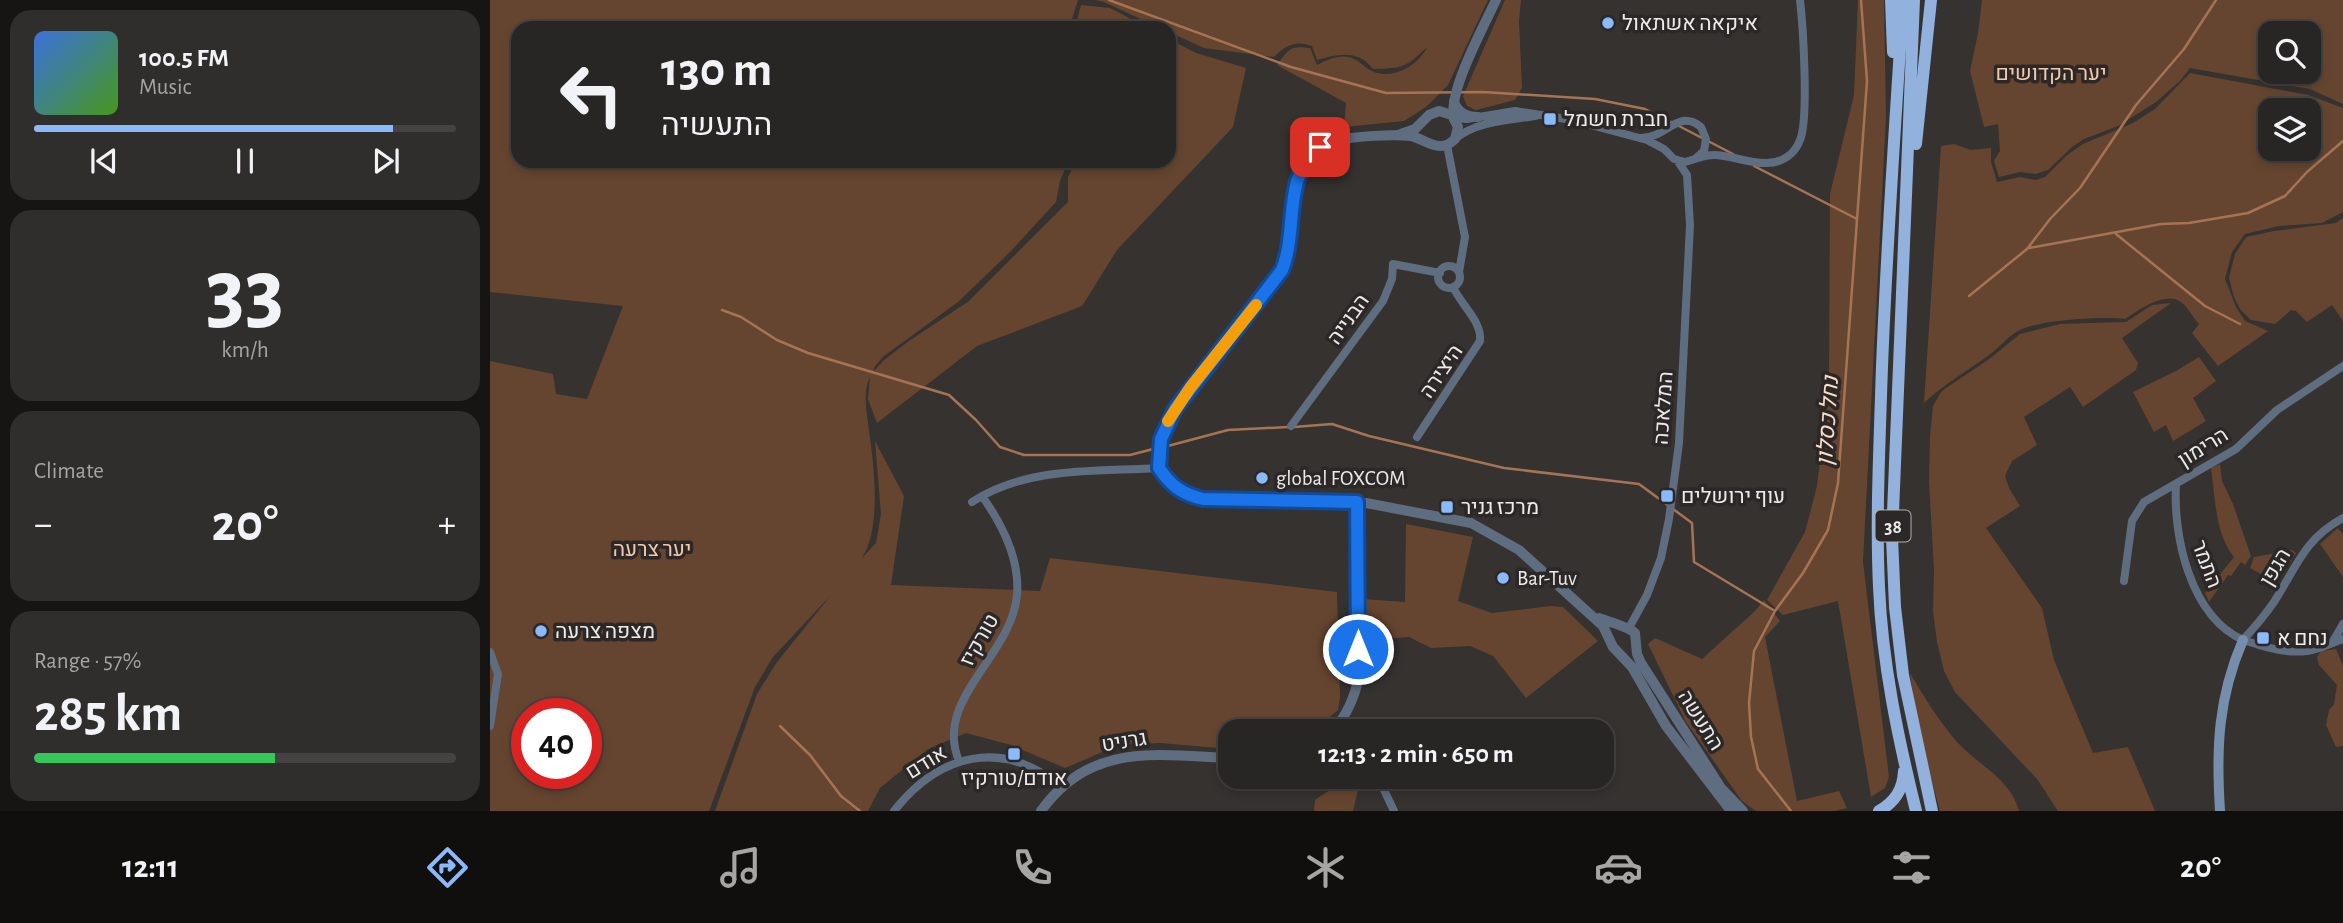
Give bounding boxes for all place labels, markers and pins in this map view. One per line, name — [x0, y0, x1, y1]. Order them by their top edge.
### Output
place label: איקאה אשתאול — [1622, 13, 1758, 34]
marker: איקאה אשתאול — [1600, 15, 1616, 31]
place label: חברת חשמל — [1564, 109, 1668, 130]
marker: חברת חשמל — [1542, 111, 1558, 127]
pin — [1290, 117, 1350, 177]
place label: global FOXCOM — [1276, 468, 1406, 489]
marker: global FOXCOM — [1254, 470, 1270, 486]
place label: עוף ירושלים — [1681, 486, 1785, 507]
marker: עוף ירושלים — [1659, 488, 1675, 504]
place label: מרכז גניר — [1461, 497, 1539, 518]
marker: מרכז גניר — [1439, 499, 1455, 515]
place label: Bar-Tuv — [1517, 568, 1577, 589]
marker: Bar-Tuv — [1495, 570, 1511, 586]
place label: מצפה צרעה — [555, 621, 655, 642]
marker: מצפה צרעה — [533, 623, 549, 639]
place label: נחם א — [2277, 628, 2328, 649]
marker: נחם א — [2255, 630, 2271, 646]
marker: אודם/טורקיז — [1006, 746, 1022, 762]
place label: אודם/טורקיז — [961, 768, 1067, 789]

